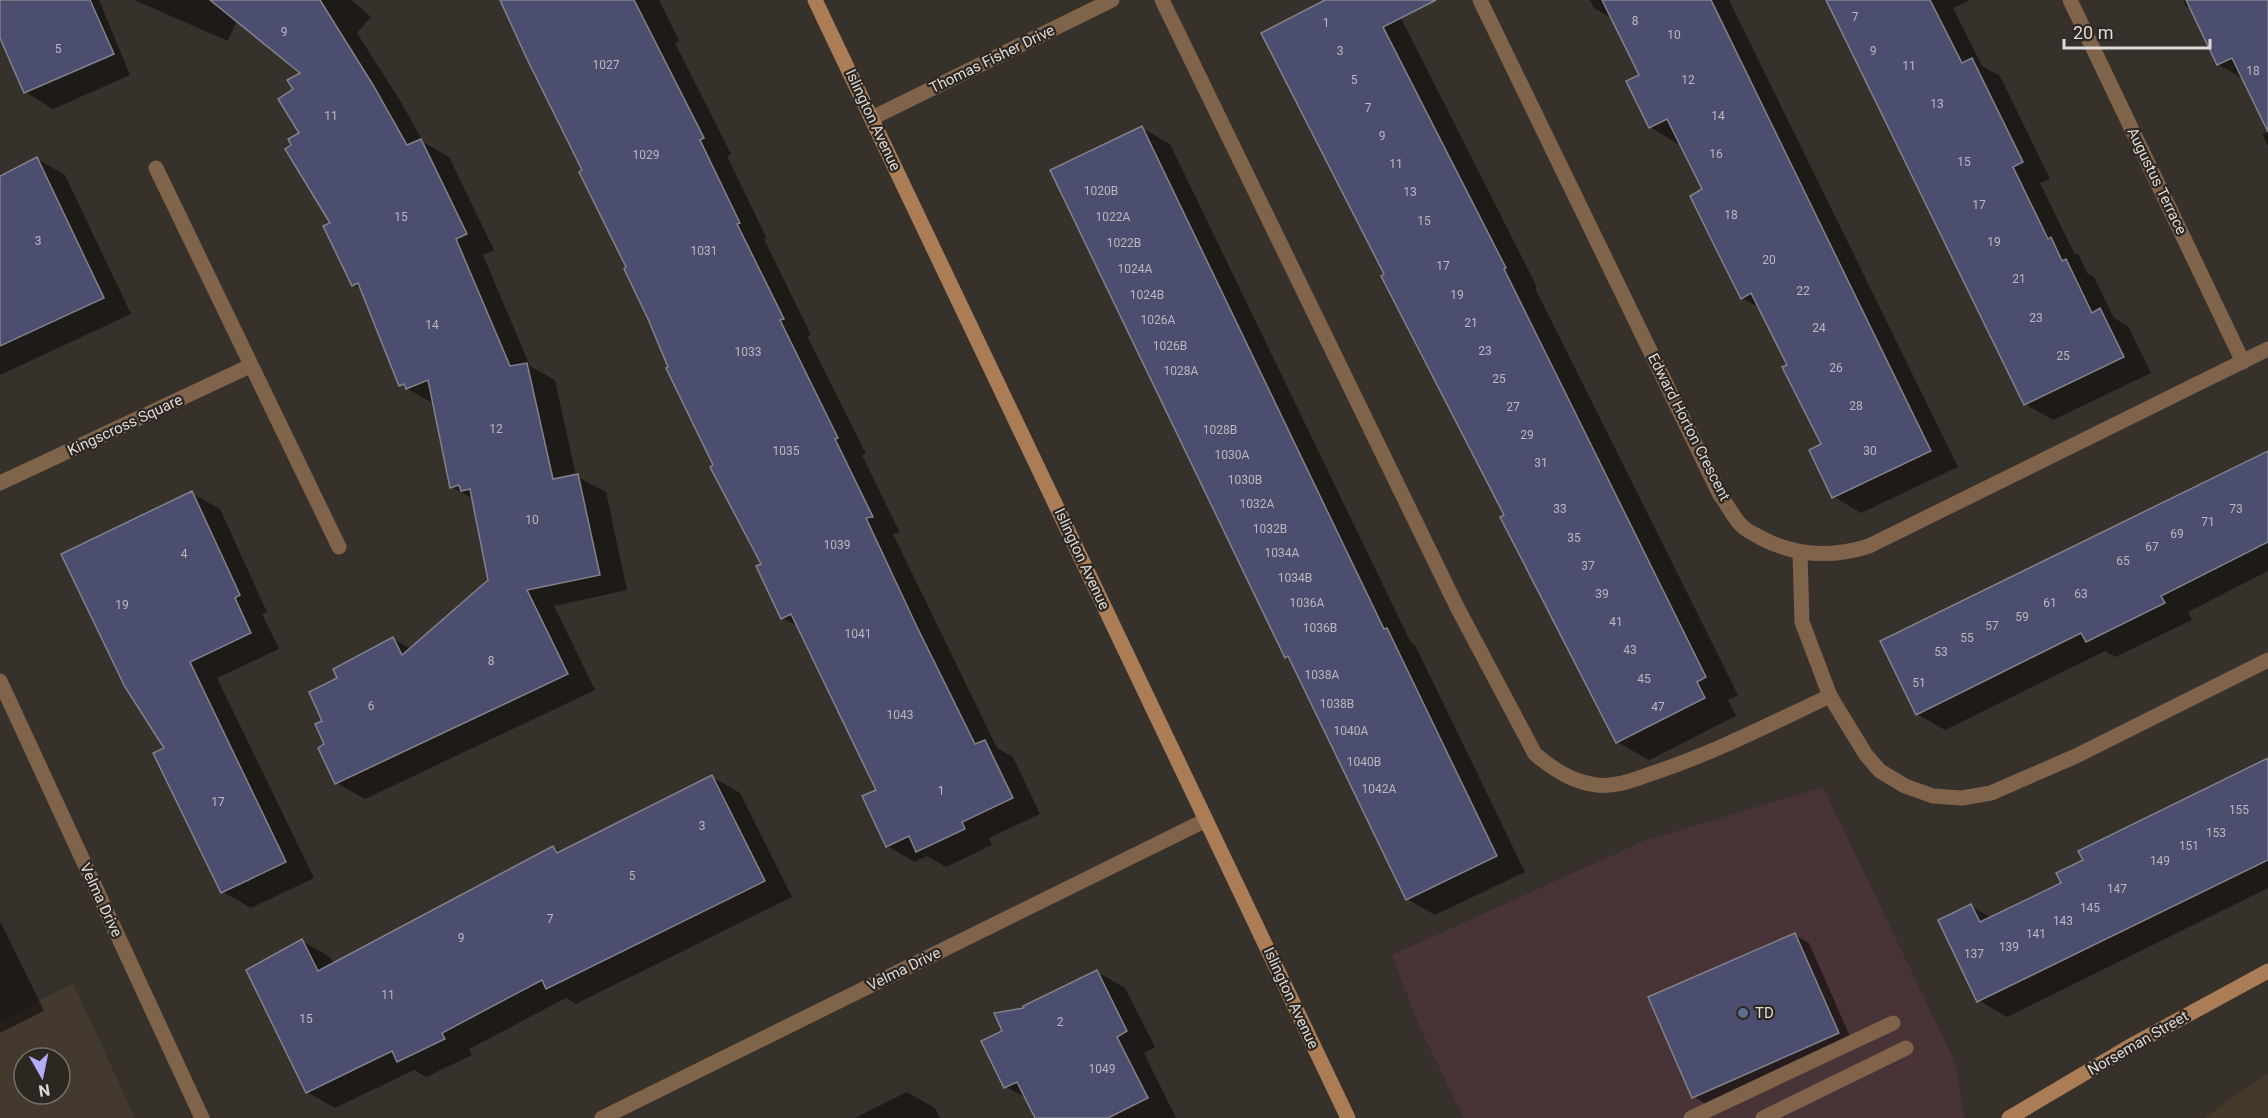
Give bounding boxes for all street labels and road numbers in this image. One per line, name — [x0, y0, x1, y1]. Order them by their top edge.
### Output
street label: Thomas Fisher Drive — [927, 21, 1058, 97]
street label: Islington Avenue — [842, 66, 904, 174]
street label: Augustus Terrace — [2123, 125, 2191, 237]
street label: Edward Horton Crescent — [1644, 350, 1734, 504]
street label: Kingscross Square — [65, 390, 185, 460]
street label: Islington Avenue — [1051, 505, 1113, 613]
street label: Velma Drive — [76, 860, 126, 940]
street label: Velma Drive — [864, 943, 944, 995]
street label: Islington Avenue — [1260, 944, 1322, 1052]
street label: Norseman Street — [2085, 1007, 2191, 1079]

